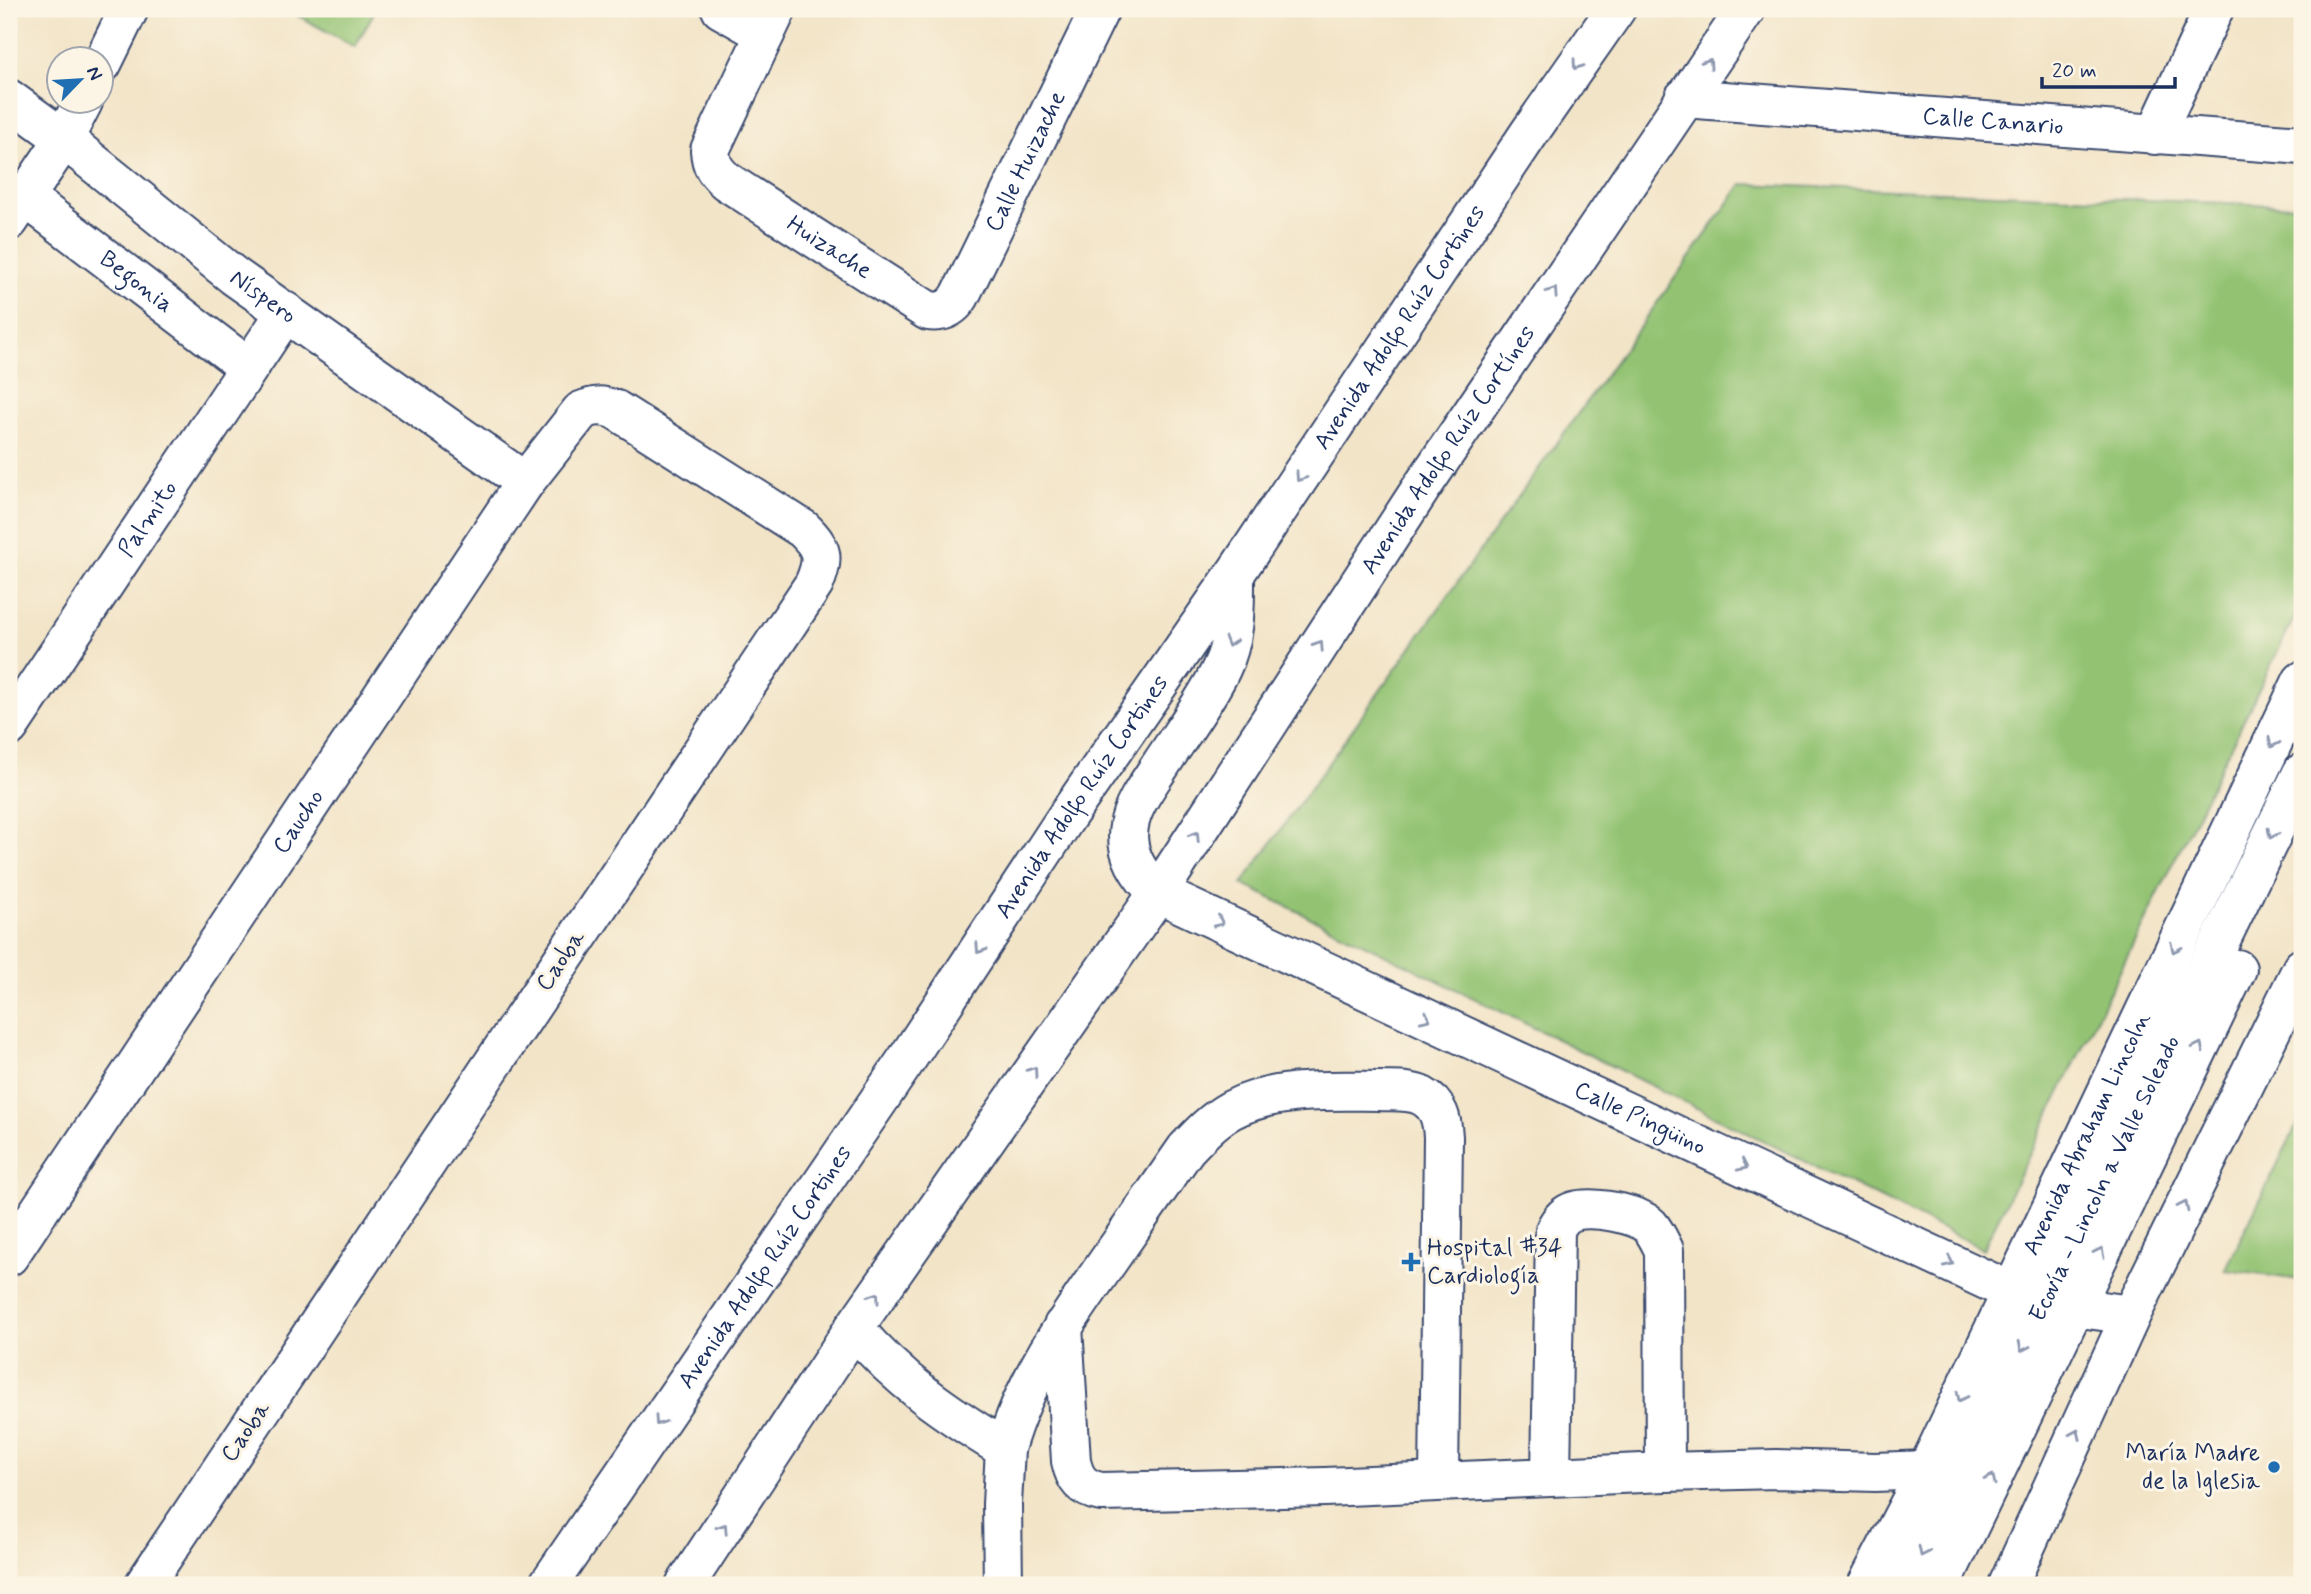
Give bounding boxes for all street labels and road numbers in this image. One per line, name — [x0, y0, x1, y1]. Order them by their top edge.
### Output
street label: Calle Huizache — [978, 86, 1073, 237]
street label: Calle Canario — [1921, 101, 2065, 142]
street label: Avenida Adolfo Ruíz Cortines — [1307, 199, 1493, 456]
street label: Huizache — [781, 209, 878, 286]
street label: Begonia — [93, 244, 180, 320]
street label: Níspero — [224, 262, 303, 331]
street label: Avenida Adolfo Ruíz Cortínes — [1354, 319, 1543, 580]
street label: Palmito — [111, 475, 184, 563]
street label: Avenida Adolfo Ruíz Cortines — [988, 669, 1176, 925]
street label: Caucho — [266, 783, 331, 860]
street label: Caoba — [529, 924, 593, 998]
street label: Avenida Abraham Lincoln — [2016, 1007, 2158, 1260]
street label: Ecovía - Lincoln a Valle Soleado — [2022, 1030, 2187, 1327]
street label: Calle Pingüino — [1569, 1074, 1711, 1162]
street label: Avenida Adolfo Ruíz Cortines — [671, 1139, 859, 1395]
street label: Caoba — [214, 1395, 278, 1469]

